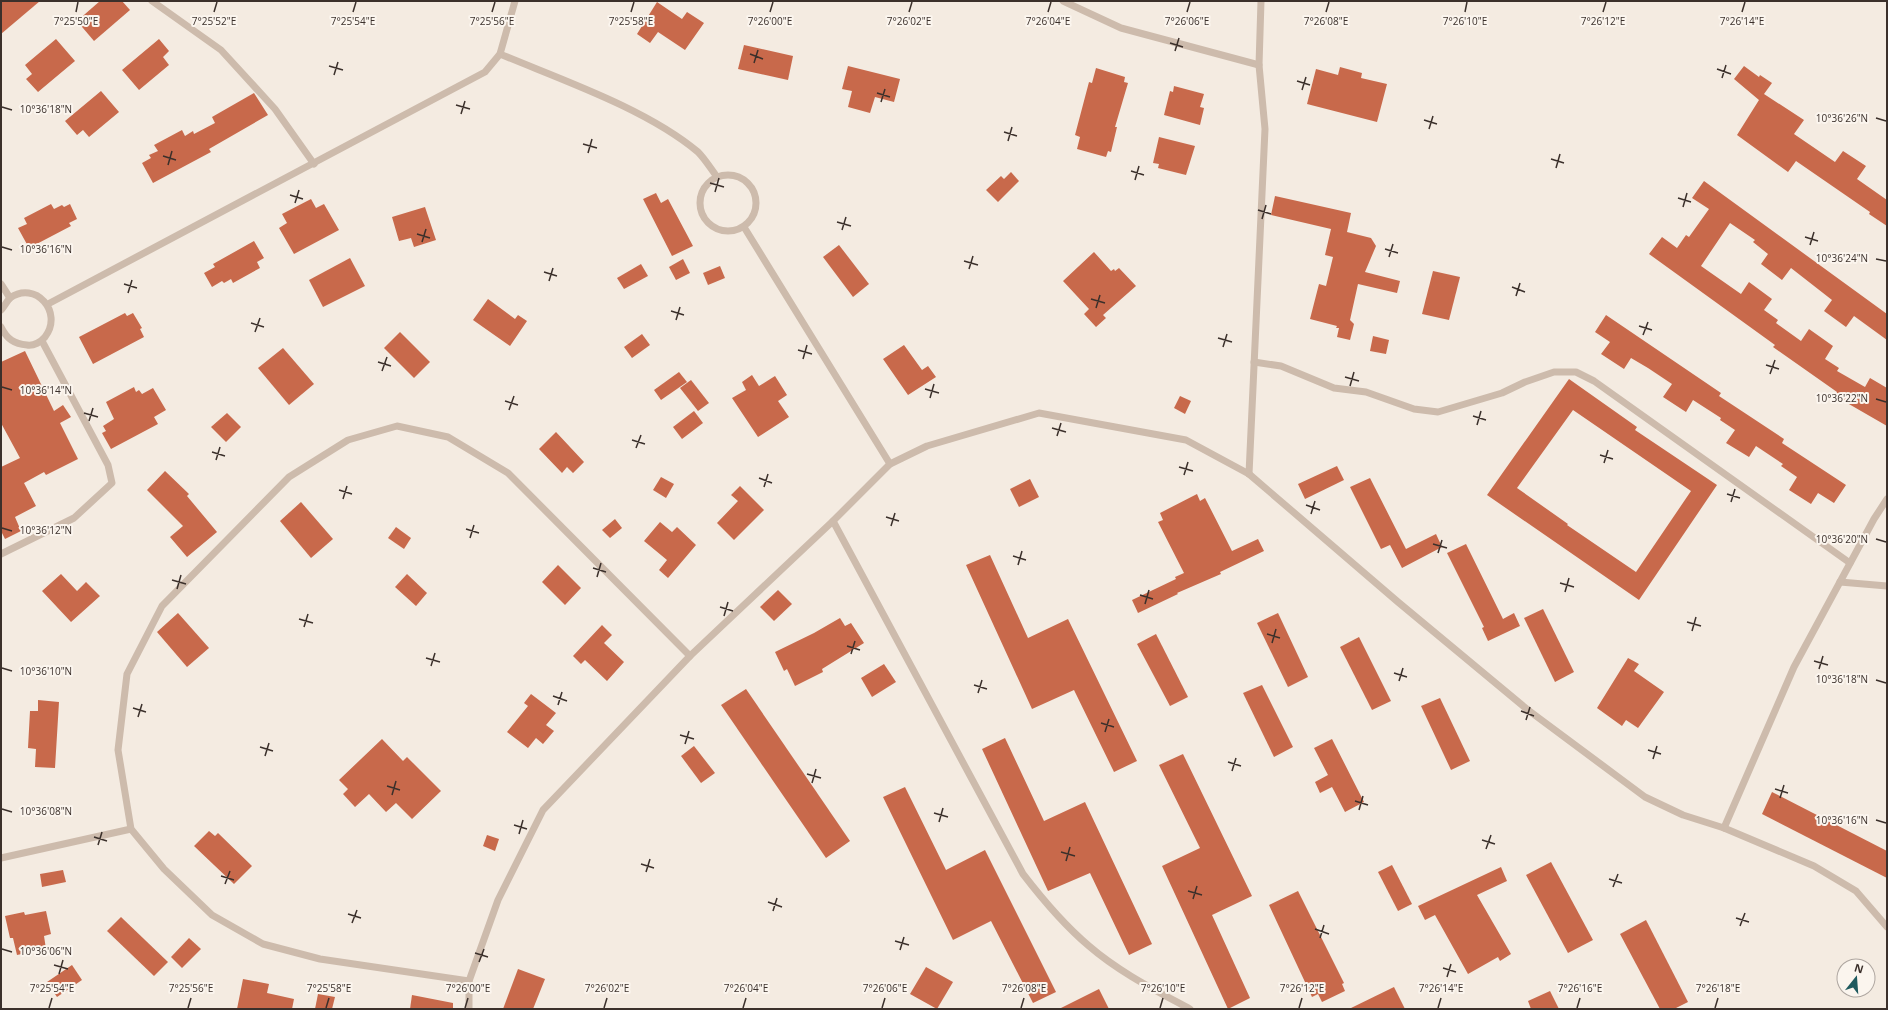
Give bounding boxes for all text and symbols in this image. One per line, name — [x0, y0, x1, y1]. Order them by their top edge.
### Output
text: 7°25'50"E — [54, 14, 98, 28]
text: 7°25'52"E — [192, 14, 236, 28]
text: 7°25'54"E — [331, 14, 375, 28]
text: 7°25'56"E — [470, 14, 514, 28]
text: 7°25'58"E — [609, 14, 653, 28]
text: 7°26'00"E — [748, 14, 792, 28]
text: 7°26'02"E — [887, 14, 931, 28]
text: 7°26'04"E — [1026, 14, 1070, 28]
text: 7°26'06"E — [1165, 14, 1209, 28]
text: 7°26'08"E — [1304, 14, 1348, 28]
text: 7°26'10"E — [1443, 14, 1487, 28]
text: 7°26'12"E — [1581, 14, 1625, 28]
text: 7°26'14"E — [1720, 14, 1764, 28]
text: 10°36'18"N — [20, 102, 72, 116]
text: 10°36'26"N — [1816, 111, 1868, 125]
text: 10°36'16"N — [20, 242, 72, 256]
text: 10°36'24"N — [1816, 251, 1868, 265]
text: 10°36'14"N — [20, 383, 72, 397]
text: 10°36'22"N — [1816, 391, 1868, 405]
text: 10°36'12"N — [20, 523, 72, 537]
text: 10°36'20"N — [1816, 532, 1868, 546]
text: 10°36'10"N — [20, 664, 72, 678]
text: 10°36'18"N — [1816, 672, 1868, 686]
text: 10°36'08"N — [20, 804, 72, 818]
text: 10°36'16"N — [1816, 813, 1868, 827]
text: 10°36'06"N — [20, 944, 72, 958]
north arrow — [1836, 958, 1876, 998]
text: N — [1853, 959, 1866, 976]
text: 7°25'54"E — [30, 981, 74, 995]
text: 7°25'56"E — [169, 981, 213, 995]
text: 7°25'58"E — [307, 981, 351, 995]
text: 7°26'00"E — [446, 981, 490, 995]
text: 7°26'02"E — [585, 981, 629, 995]
text: 7°26'04"E — [724, 981, 768, 995]
text: 7°26'06"E — [863, 981, 907, 995]
text: 7°26'08"E — [1002, 981, 1046, 995]
text: 7°26'10"E — [1141, 981, 1185, 995]
text: 7°26'12"E — [1280, 981, 1324, 995]
text: 7°26'14"E — [1419, 981, 1463, 995]
text: 7°26'16"E — [1558, 981, 1602, 995]
text: 7°26'18"E — [1696, 981, 1740, 995]

